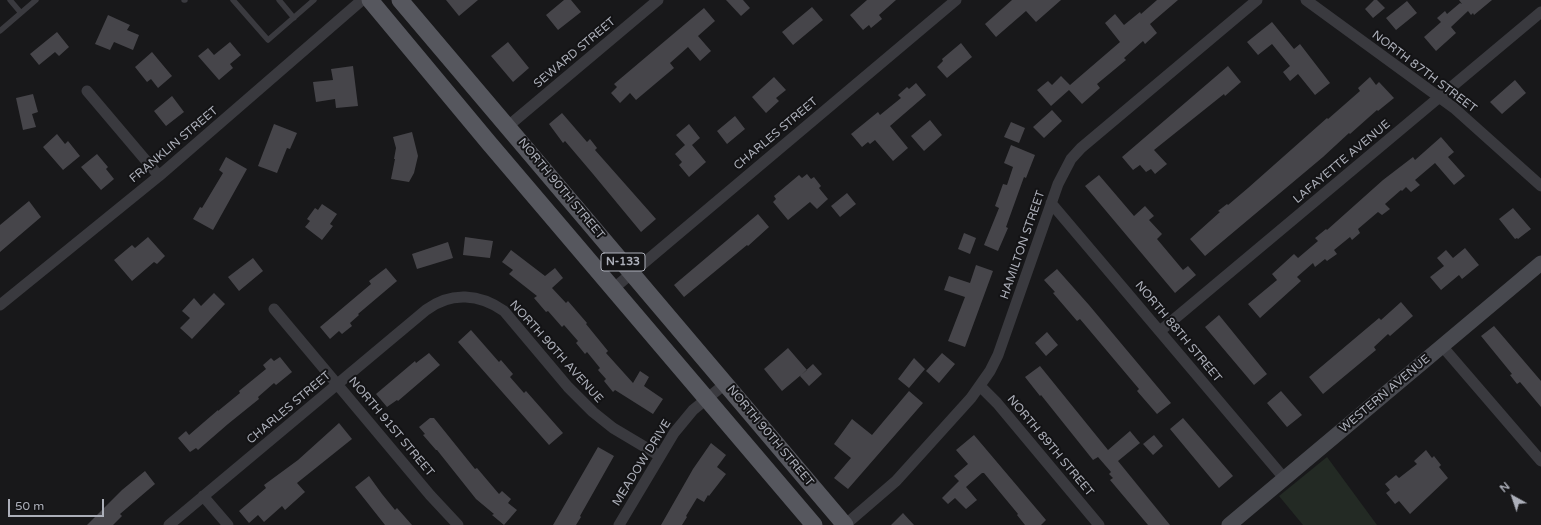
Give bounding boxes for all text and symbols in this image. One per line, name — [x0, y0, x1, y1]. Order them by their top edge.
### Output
street label: SEWARD STREET — [531, 15, 619, 91]
street label: NORTH 87TH STREET — [1369, 28, 1479, 116]
street label: CHARLES STREET — [731, 95, 821, 173]
street label: FRANKLIN STREET — [127, 104, 221, 186]
street label: LAFAYETTE AVENUE — [1291, 117, 1393, 207]
street label: NORTH 90TH STREET — [515, 136, 607, 242]
street label: HAMILTON STREET — [998, 189, 1048, 301]
road number: N-133 — [601, 253, 645, 271]
street label: NORTH 88TH STREET — [1132, 279, 1224, 385]
street label: NORTH 90TH AVENUE — [506, 298, 606, 406]
street label: WESTERN AVENUE — [1337, 352, 1433, 436]
street label: CHARLES STREET — [244, 369, 334, 447]
street label: NORTH 91ST STREET — [345, 374, 437, 480]
street label: NORTH 90TH STREET — [724, 383, 816, 489]
street label: NORTH 89TH STREET — [1004, 393, 1096, 499]
street label: MEADOW DRIVE — [610, 417, 674, 509]
north arrow — [1493, 477, 1533, 517]
text: N — [1497, 480, 1513, 495]
scale bar — [10, 491, 106, 517]
text: 50 m — [15, 499, 44, 513]

